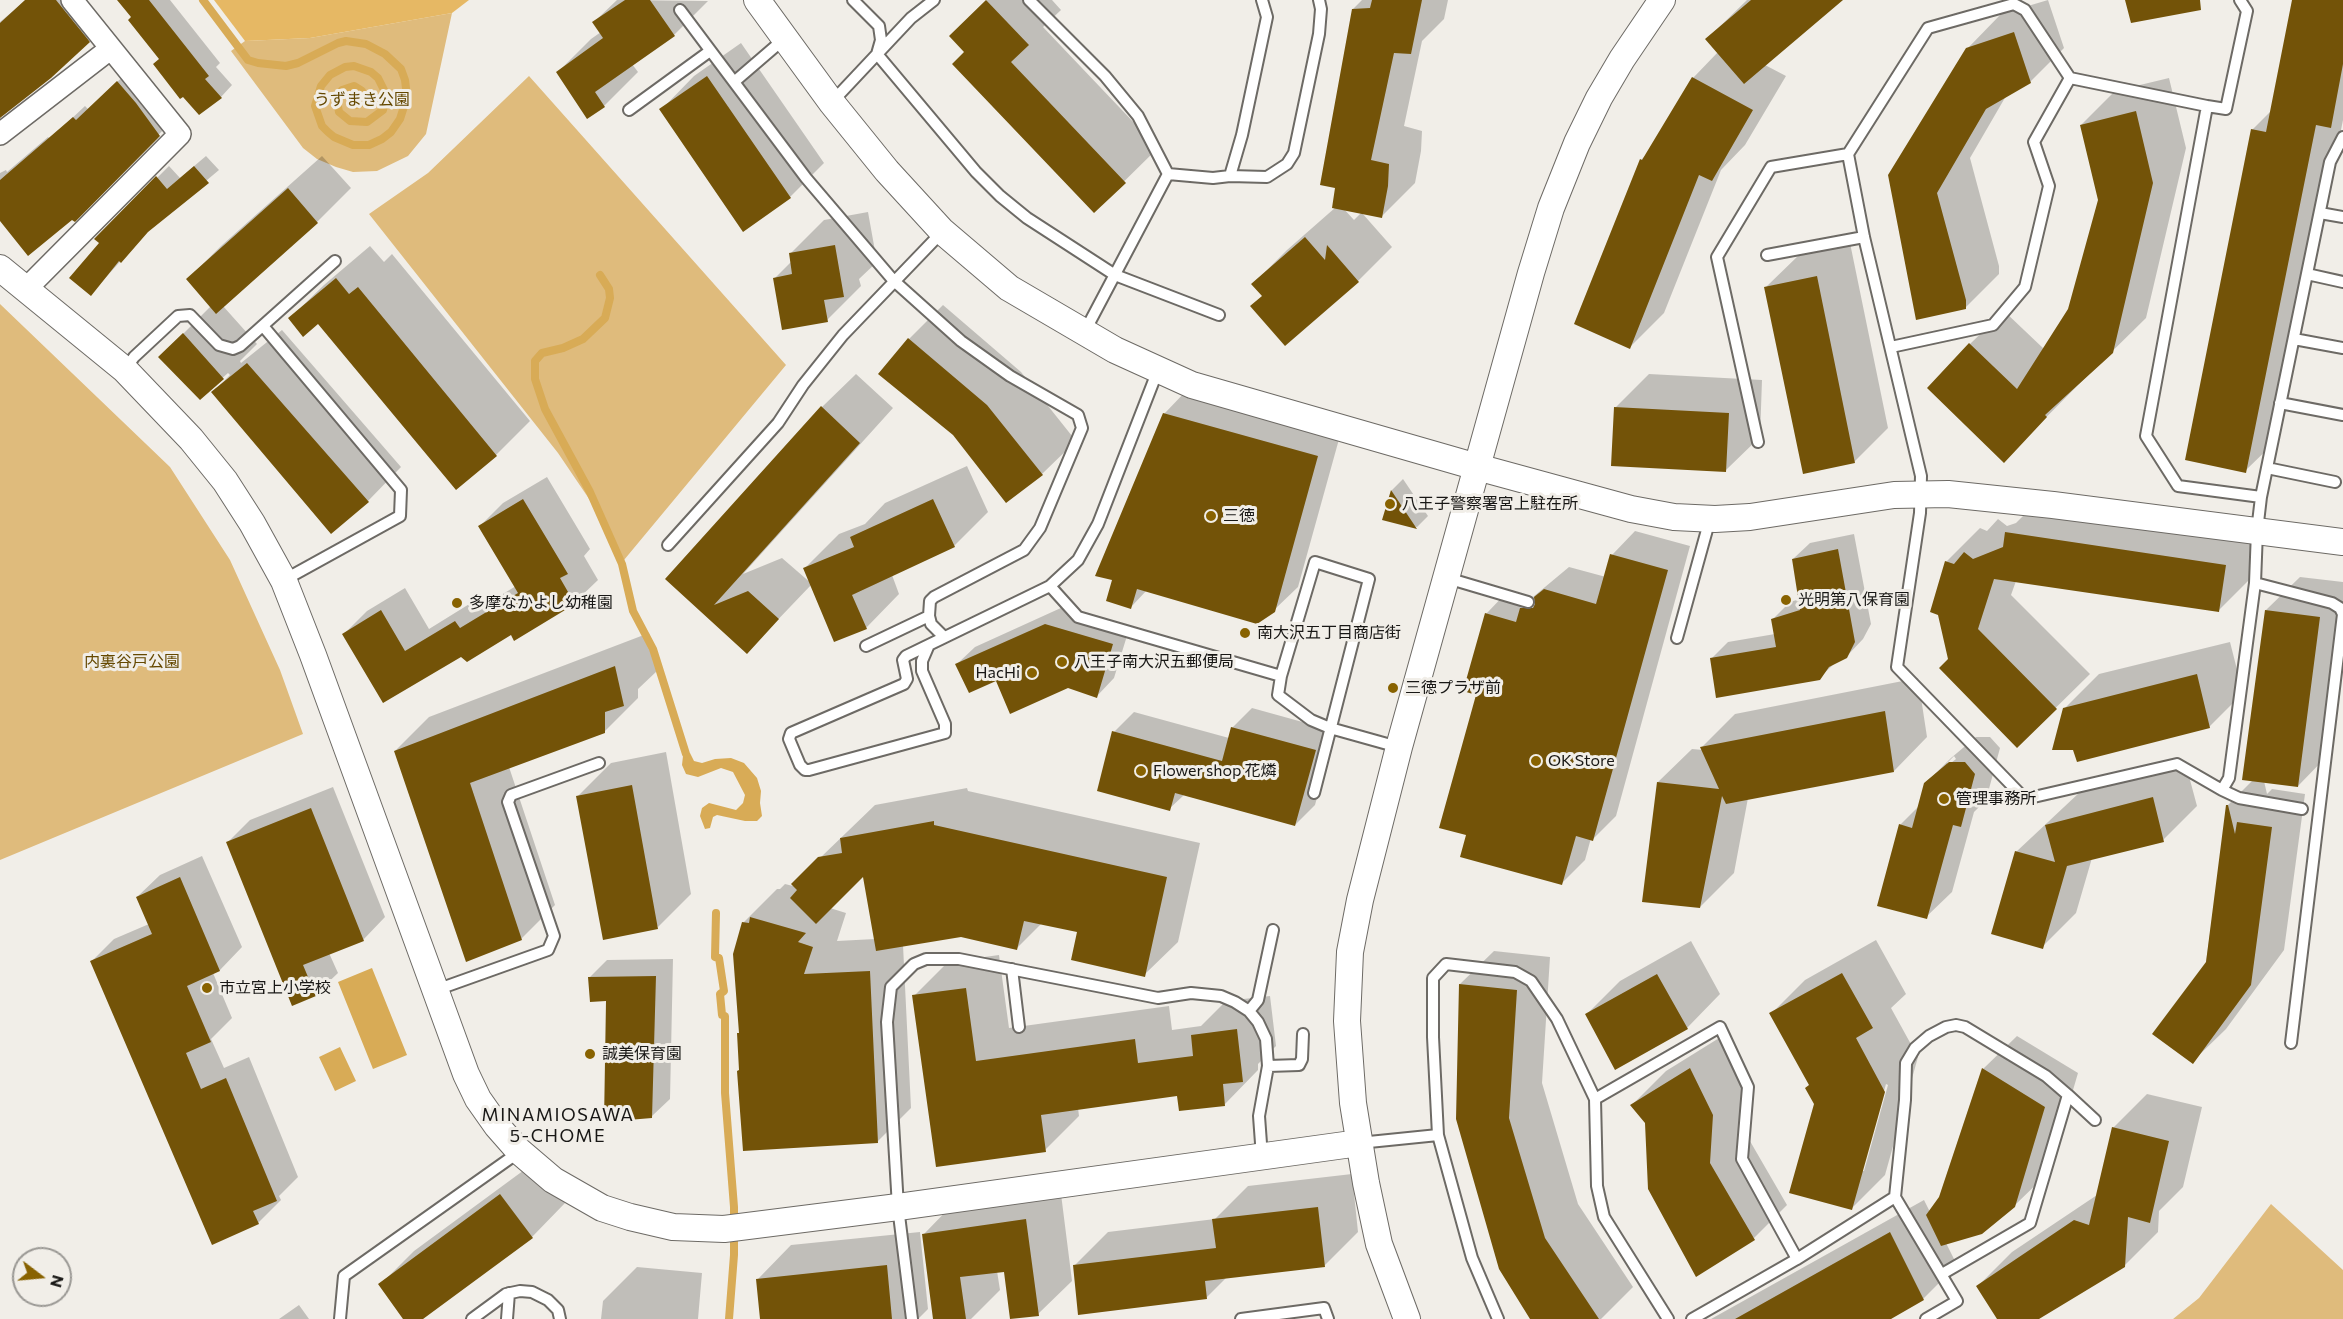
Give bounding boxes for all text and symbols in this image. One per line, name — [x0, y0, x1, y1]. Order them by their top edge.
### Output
park label: うずまき公園 — [314, 90, 410, 110]
place label: 八王子警察署宮上駐在所 — [1402, 494, 1578, 514]
marker: 八王子警察署宮上駐在所 — [1383, 497, 1397, 511]
place label: 三徳 — [1223, 506, 1255, 526]
marker: 三徳 — [1204, 509, 1218, 523]
place label: 光明第八保育園 — [1798, 590, 1910, 610]
place label: 多摩なかよし幼稚園 — [469, 593, 613, 613]
marker: 光明第八保育園 — [1779, 593, 1793, 607]
marker: 多摩なかよし幼稚園 — [450, 596, 464, 610]
place label: 南大沢五丁目商店街 — [1257, 623, 1401, 643]
marker: 南大沢五丁目商店街 — [1238, 626, 1252, 640]
park label: 内裏谷戸公園 — [84, 652, 180, 672]
place label: 八王子南大沢五郵便局 — [1074, 652, 1234, 672]
marker: 八王子南大沢五郵便局 — [1055, 655, 1069, 669]
place label: HacHi — [976, 663, 1020, 683]
marker: HacHi — [1025, 666, 1039, 680]
place label: 三徳プラザ前 — [1405, 678, 1501, 698]
marker: 三徳プラザ前 — [1386, 681, 1400, 695]
place label: OK Store — [1548, 751, 1615, 771]
marker: OK Store — [1529, 754, 1543, 768]
place label: Flower shop 花燐 — [1153, 761, 1276, 781]
marker: Flower shop 花燐 — [1134, 764, 1148, 778]
place label: 管理事務所 — [1956, 789, 2036, 809]
marker: 管理事務所 — [1937, 792, 1951, 806]
place label: 市立宮上小学校 — [219, 978, 331, 998]
marker: 市立宮上小学校 — [200, 981, 214, 995]
place label: 誠美保育園 — [602, 1044, 682, 1064]
marker: 誠美保育園 — [583, 1047, 597, 1061]
district label: MINAMIOSAWA 5-CHOME — [482, 1104, 634, 1146]
north arrow — [12, 1247, 72, 1307]
text: N — [47, 1273, 69, 1290]

